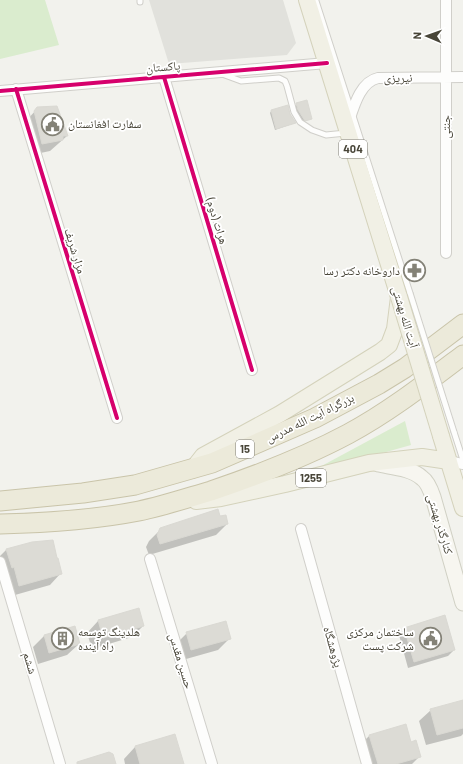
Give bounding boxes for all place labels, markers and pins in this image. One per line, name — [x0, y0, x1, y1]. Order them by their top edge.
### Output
public building icon: سفارت افغانستان — [39, 111, 65, 137]
place label: سفارت افغانستان — [68, 116, 142, 131]
pharmacy icon: داروخانه دکتر رسا — [402, 258, 428, 284]
place label: داروخانه دکتر رسا — [323, 263, 400, 277]
place label: هلدینگ توسعه راه آینده — [78, 624, 140, 653]
place label: ساختمان مرکزی شرکت پست — [346, 624, 414, 653]
building icon: هلدینگ توسعه راه آینده — [49, 626, 75, 652]
public building icon: ساختمان مرکزی شرکت پست — [417, 626, 443, 652]

